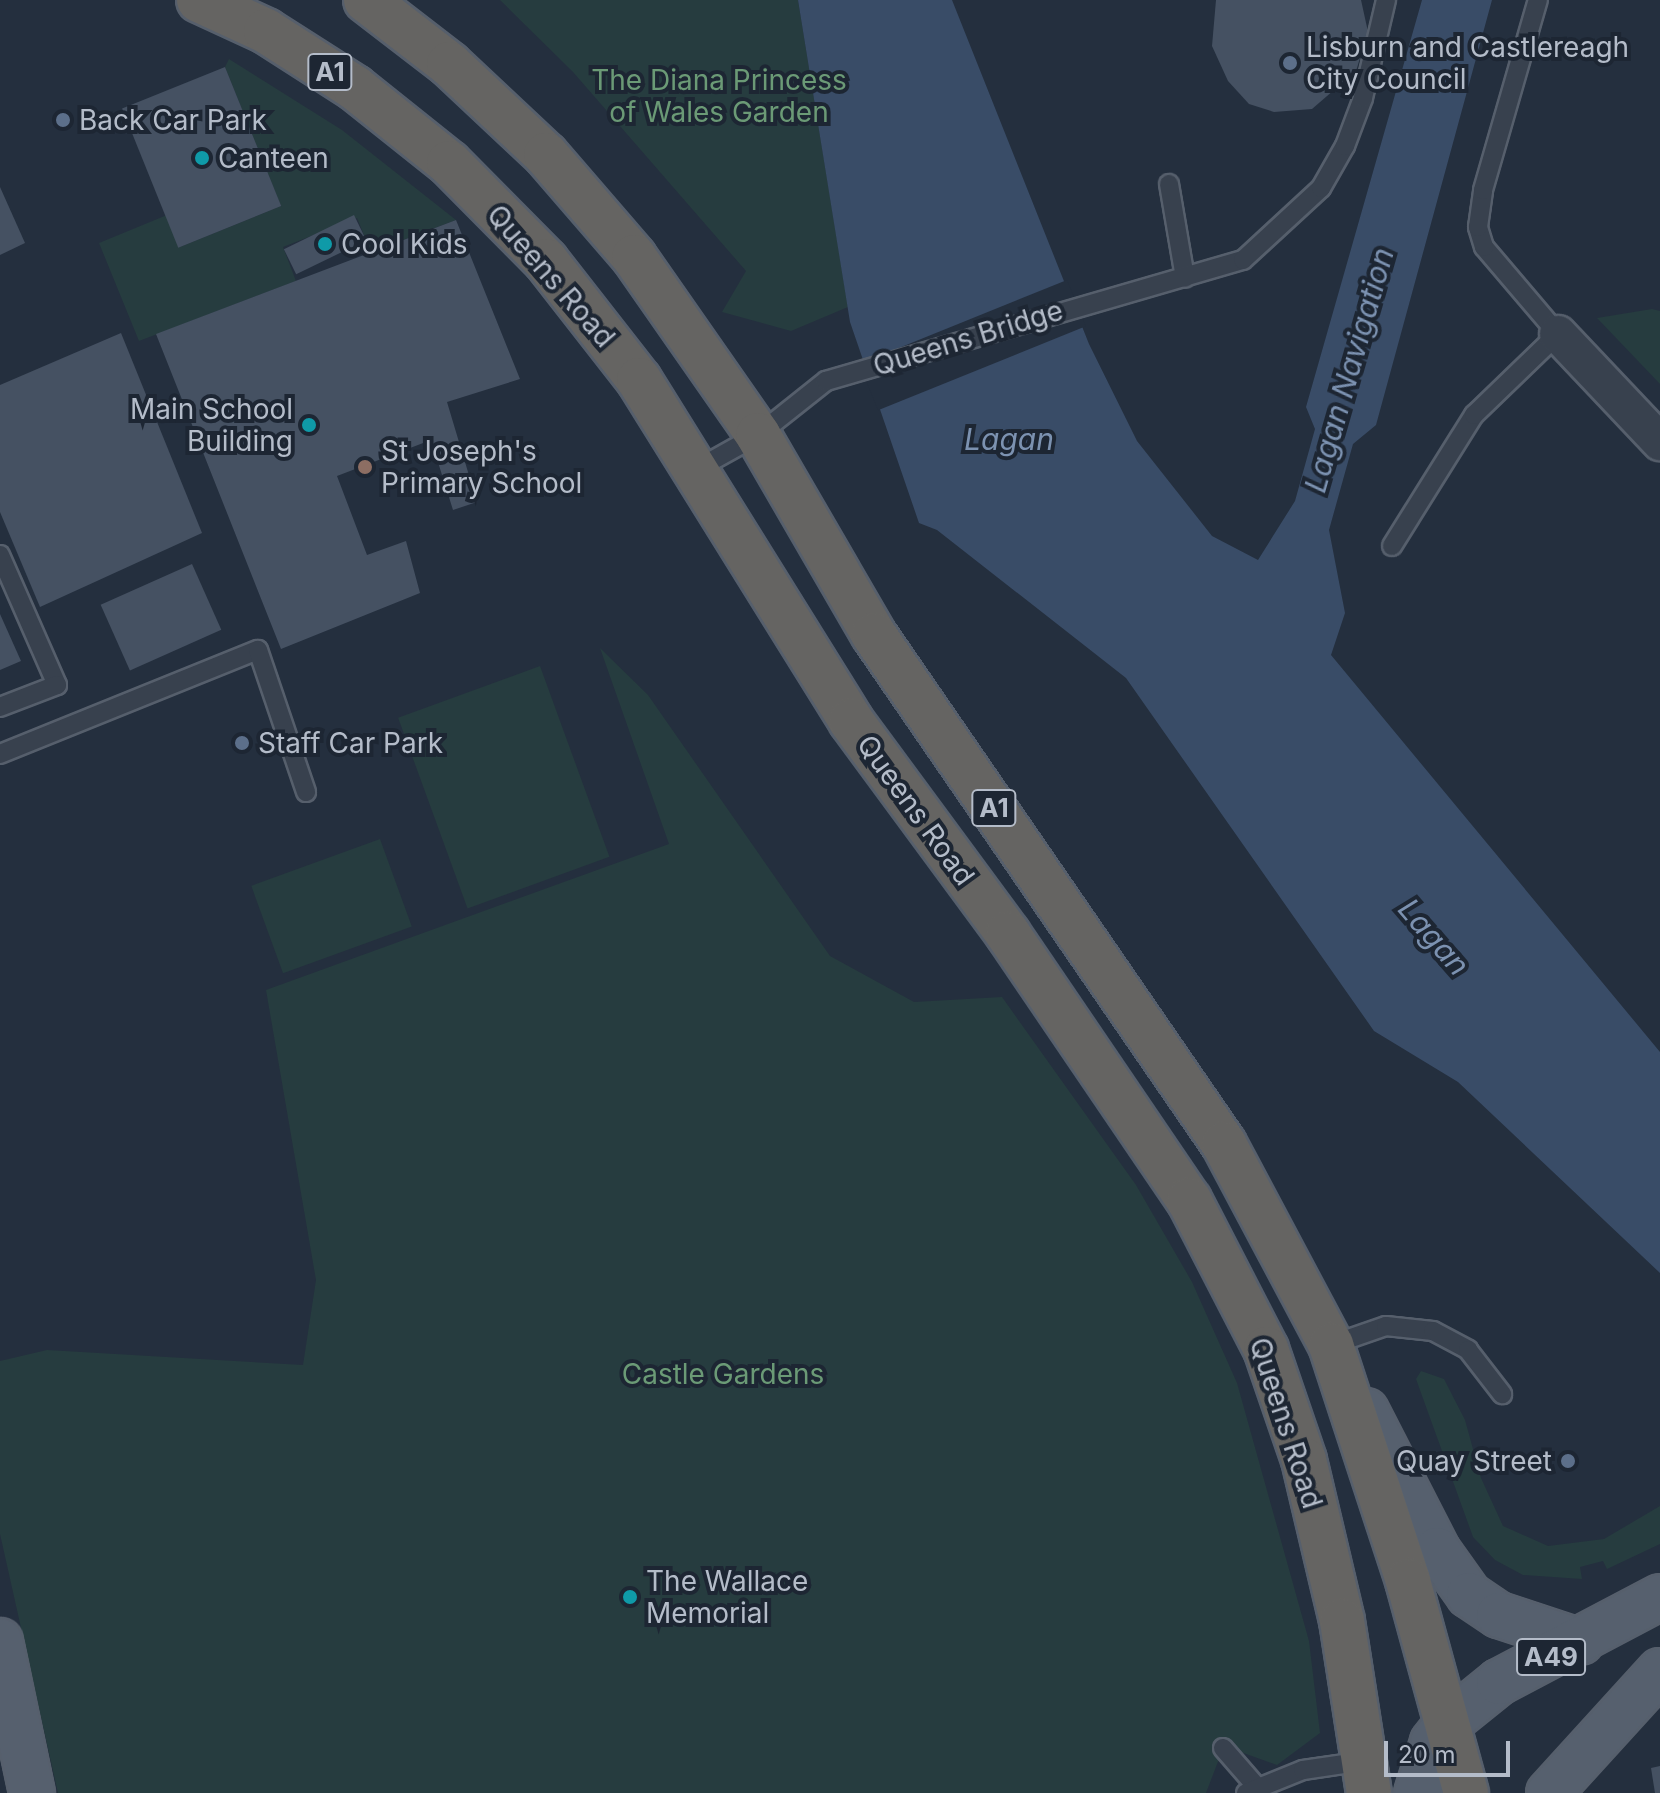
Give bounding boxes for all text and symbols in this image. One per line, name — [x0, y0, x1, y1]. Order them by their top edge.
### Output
place label: Lisburn and Castlereagh City Council — [1306, 30, 1629, 96]
road number: A1 — [306, 50, 354, 94]
marker: Lisburn and Castlereagh City Council — [1281, 54, 1299, 72]
park label: The Diana Princess of Wales Garden — [591, 63, 847, 129]
place label: Back Car Park — [79, 103, 267, 137]
marker: Back Car Park — [54, 111, 72, 129]
place label: Canteen — [218, 141, 329, 175]
marker: Canteen — [193, 149, 211, 167]
street label: Queens Road — [480, 198, 622, 354]
place label: Cool Kids — [341, 227, 468, 261]
marker: Cool Kids — [316, 235, 334, 253]
water label: Lagan Navigation — [1297, 244, 1401, 496]
street label: Queens Bridge — [869, 293, 1067, 383]
place label: Main School Building — [130, 392, 293, 458]
marker: Main School Building — [300, 416, 318, 434]
water label: Lagan — [964, 421, 1054, 457]
place label: St Joseph's Primary School — [381, 434, 582, 500]
marker: St Joseph's Primary School — [356, 458, 374, 476]
place label: Staff Car Park — [258, 726, 443, 760]
street label: Queens Road — [850, 728, 982, 892]
marker: Staff Car Park — [233, 734, 251, 752]
road number: A1 — [970, 786, 1018, 830]
water label: Lagan — [1391, 891, 1477, 983]
street label: Queens Road — [1243, 1333, 1329, 1513]
park label: Castle Gardens — [622, 1357, 824, 1391]
place label: Quay Street — [1396, 1444, 1552, 1478]
marker: Quay Street — [1559, 1452, 1577, 1470]
place label: The Wallace Memorial — [646, 1564, 808, 1630]
marker: The Wallace Memorial — [621, 1588, 639, 1606]
road number: A49 — [1515, 1635, 1587, 1679]
scale bar — [1388, 1725, 1514, 1775]
text: 20 m — [1398, 1740, 1456, 1769]

